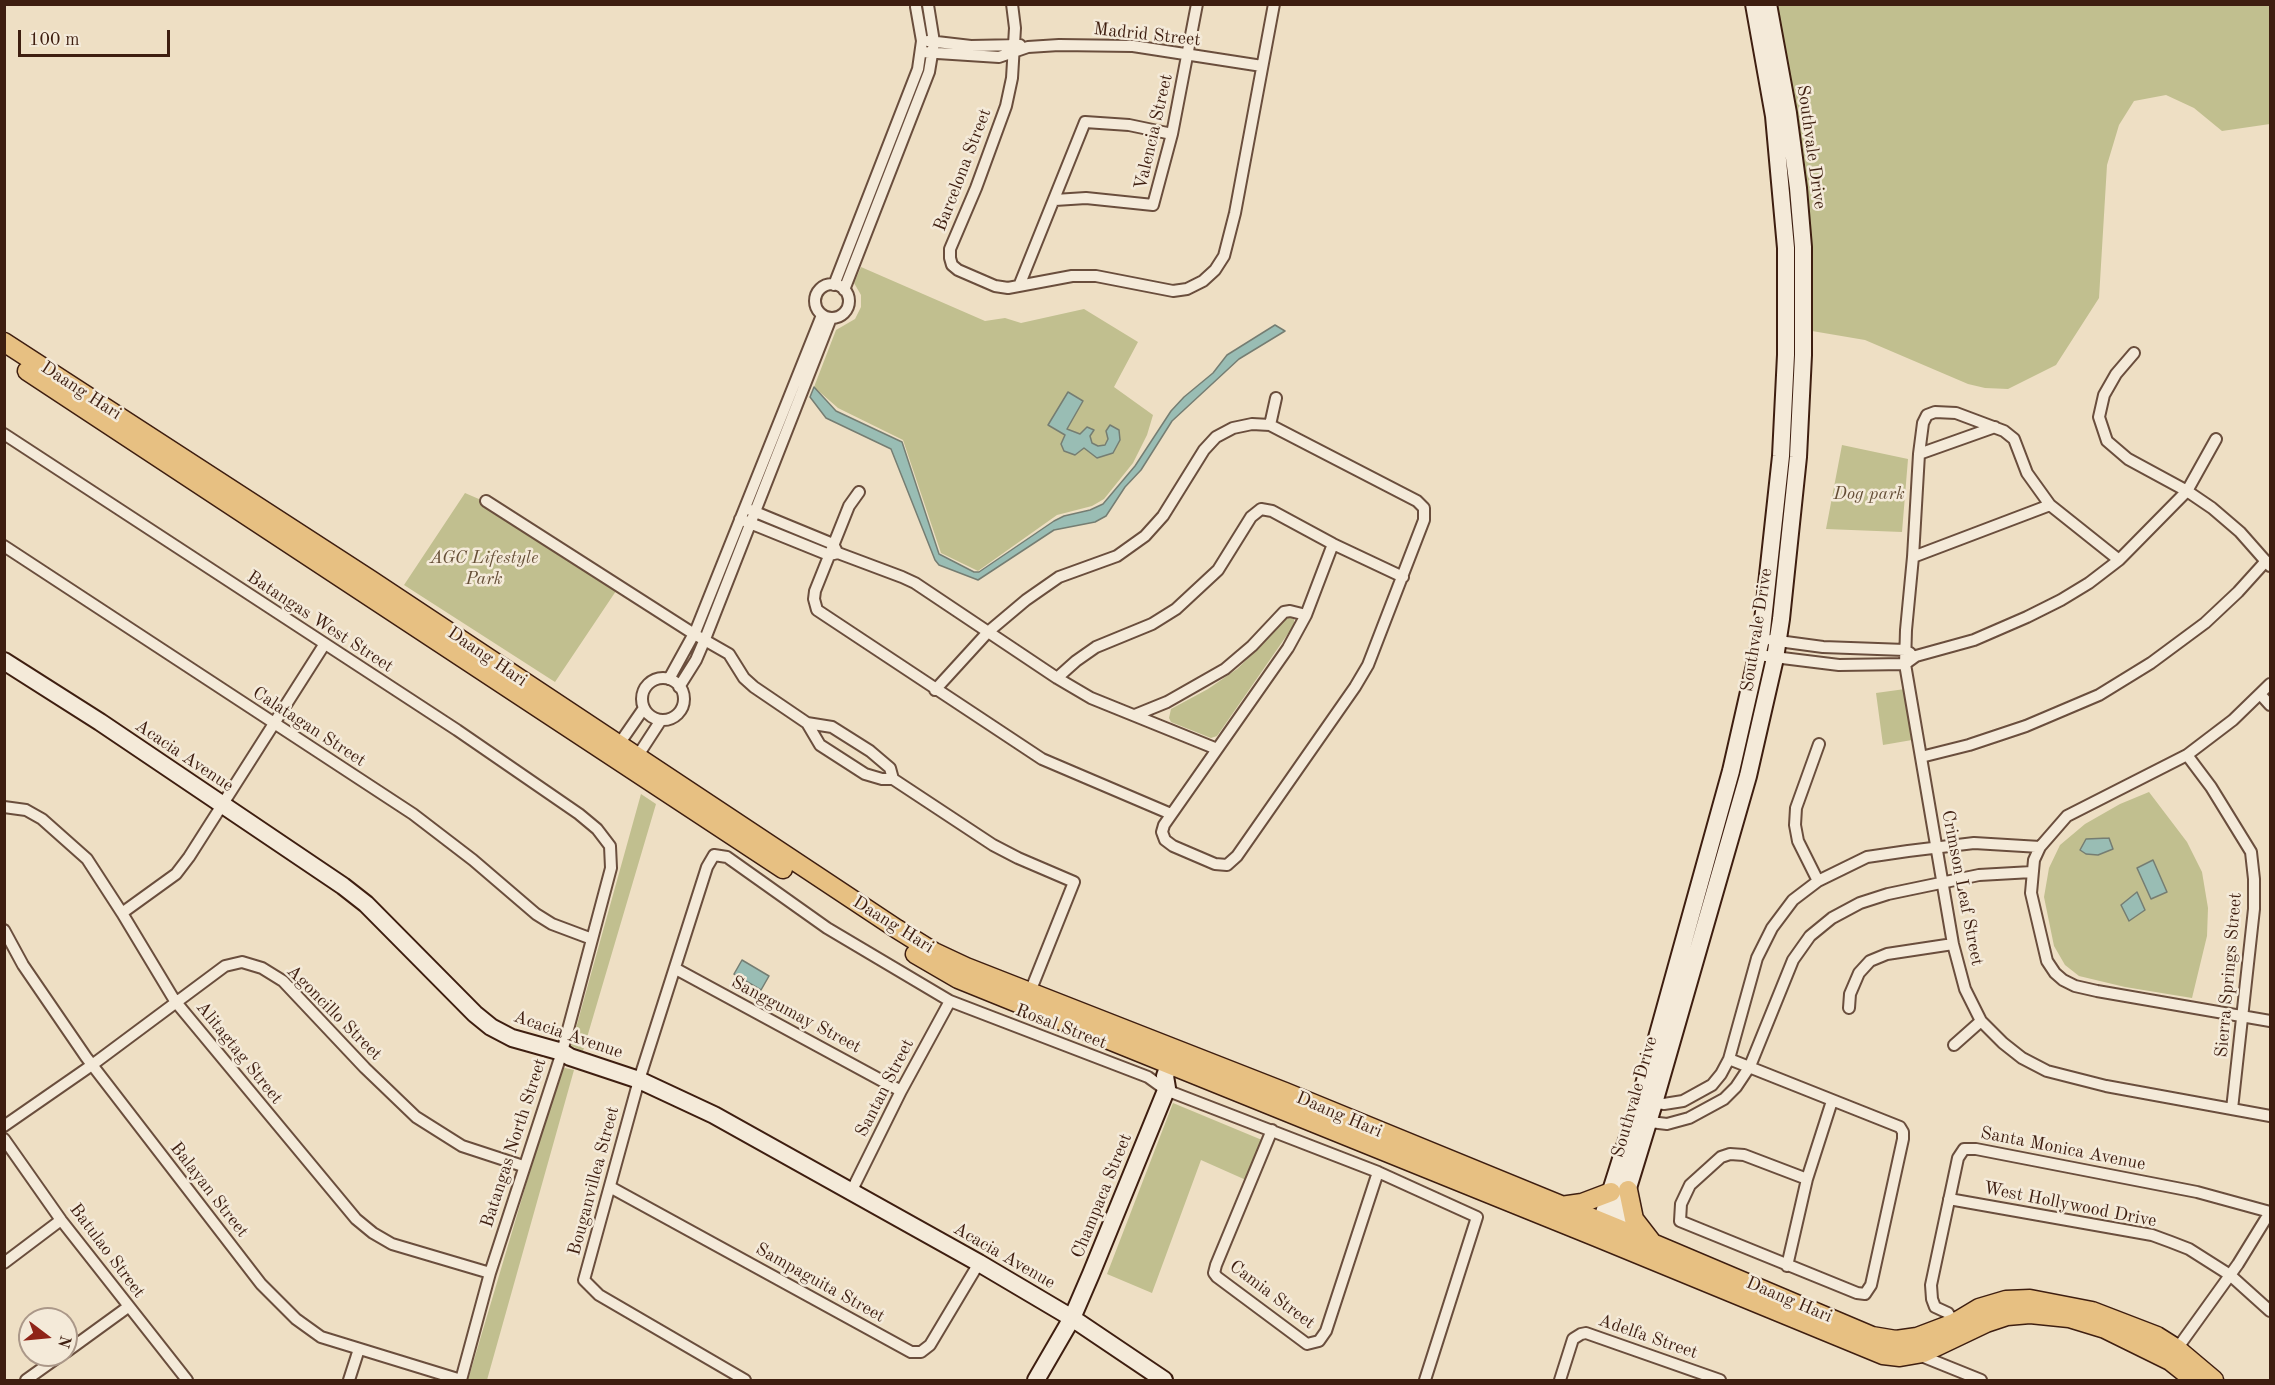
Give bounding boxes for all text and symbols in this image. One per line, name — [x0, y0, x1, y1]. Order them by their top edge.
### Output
scale bar — [21, 18, 172, 56]
street label: Madrid Street — [1092, 19, 1202, 51]
text: 100 m — [29, 31, 80, 49]
street label: Valencia Street — [1130, 72, 1178, 192]
street label: Southvale Drive — [1792, 84, 1830, 210]
street label: Barcelona Street — [930, 105, 996, 235]
street label: Daang Hari — [37, 357, 125, 425]
park label: Dog park — [1833, 483, 1905, 505]
park label: AGC Lifestyle Park — [430, 547, 538, 590]
street label: Batangas West Street — [243, 567, 397, 677]
street label: Southvale Drive — [1737, 567, 1777, 693]
street label: Daang Hari — [443, 622, 531, 692]
street label: Calatagan Street — [248, 682, 370, 772]
street label: Acacia Avenue — [131, 715, 237, 797]
street label: Crimson Leaf Street — [1936, 808, 1988, 968]
street label: Daang Hari — [848, 892, 938, 958]
street label: Sierra Springs Street — [2211, 892, 2247, 1058]
street label: Agoncillo Street — [282, 961, 386, 1065]
street label: Sanggumay Street — [727, 972, 865, 1058]
street label: Alitagtag Street — [191, 997, 287, 1109]
street label: Rosal Street — [1012, 1000, 1110, 1054]
street label: Acacia Avenue — [510, 1006, 626, 1064]
street label: Southvale Drive — [1607, 1034, 1663, 1160]
street label: Santan Street — [851, 1035, 919, 1141]
street label: Batangas North Street — [476, 1056, 552, 1230]
street label: Daang Hari — [1293, 1087, 1385, 1143]
street label: Bouganvillea Street — [564, 1104, 624, 1258]
street label: Santa Monica Avenue — [1979, 1122, 2147, 1176]
street label: Champaca Street — [1067, 1130, 1137, 1262]
street label: Balayan Street — [165, 1138, 253, 1242]
street label: West Hollywood Drive — [1982, 1178, 2158, 1232]
street label: Batulao Street — [64, 1200, 150, 1302]
street label: Acacia Avenue — [949, 1218, 1059, 1294]
street label: Sampaguita Street — [751, 1238, 889, 1328]
street label: Camia Street — [1225, 1256, 1319, 1334]
street label: Daang Hari — [1743, 1272, 1835, 1328]
north arrow — [18, 1307, 78, 1367]
street label: Adelfa Street — [1595, 1310, 1701, 1364]
text: N — [54, 1333, 73, 1349]

